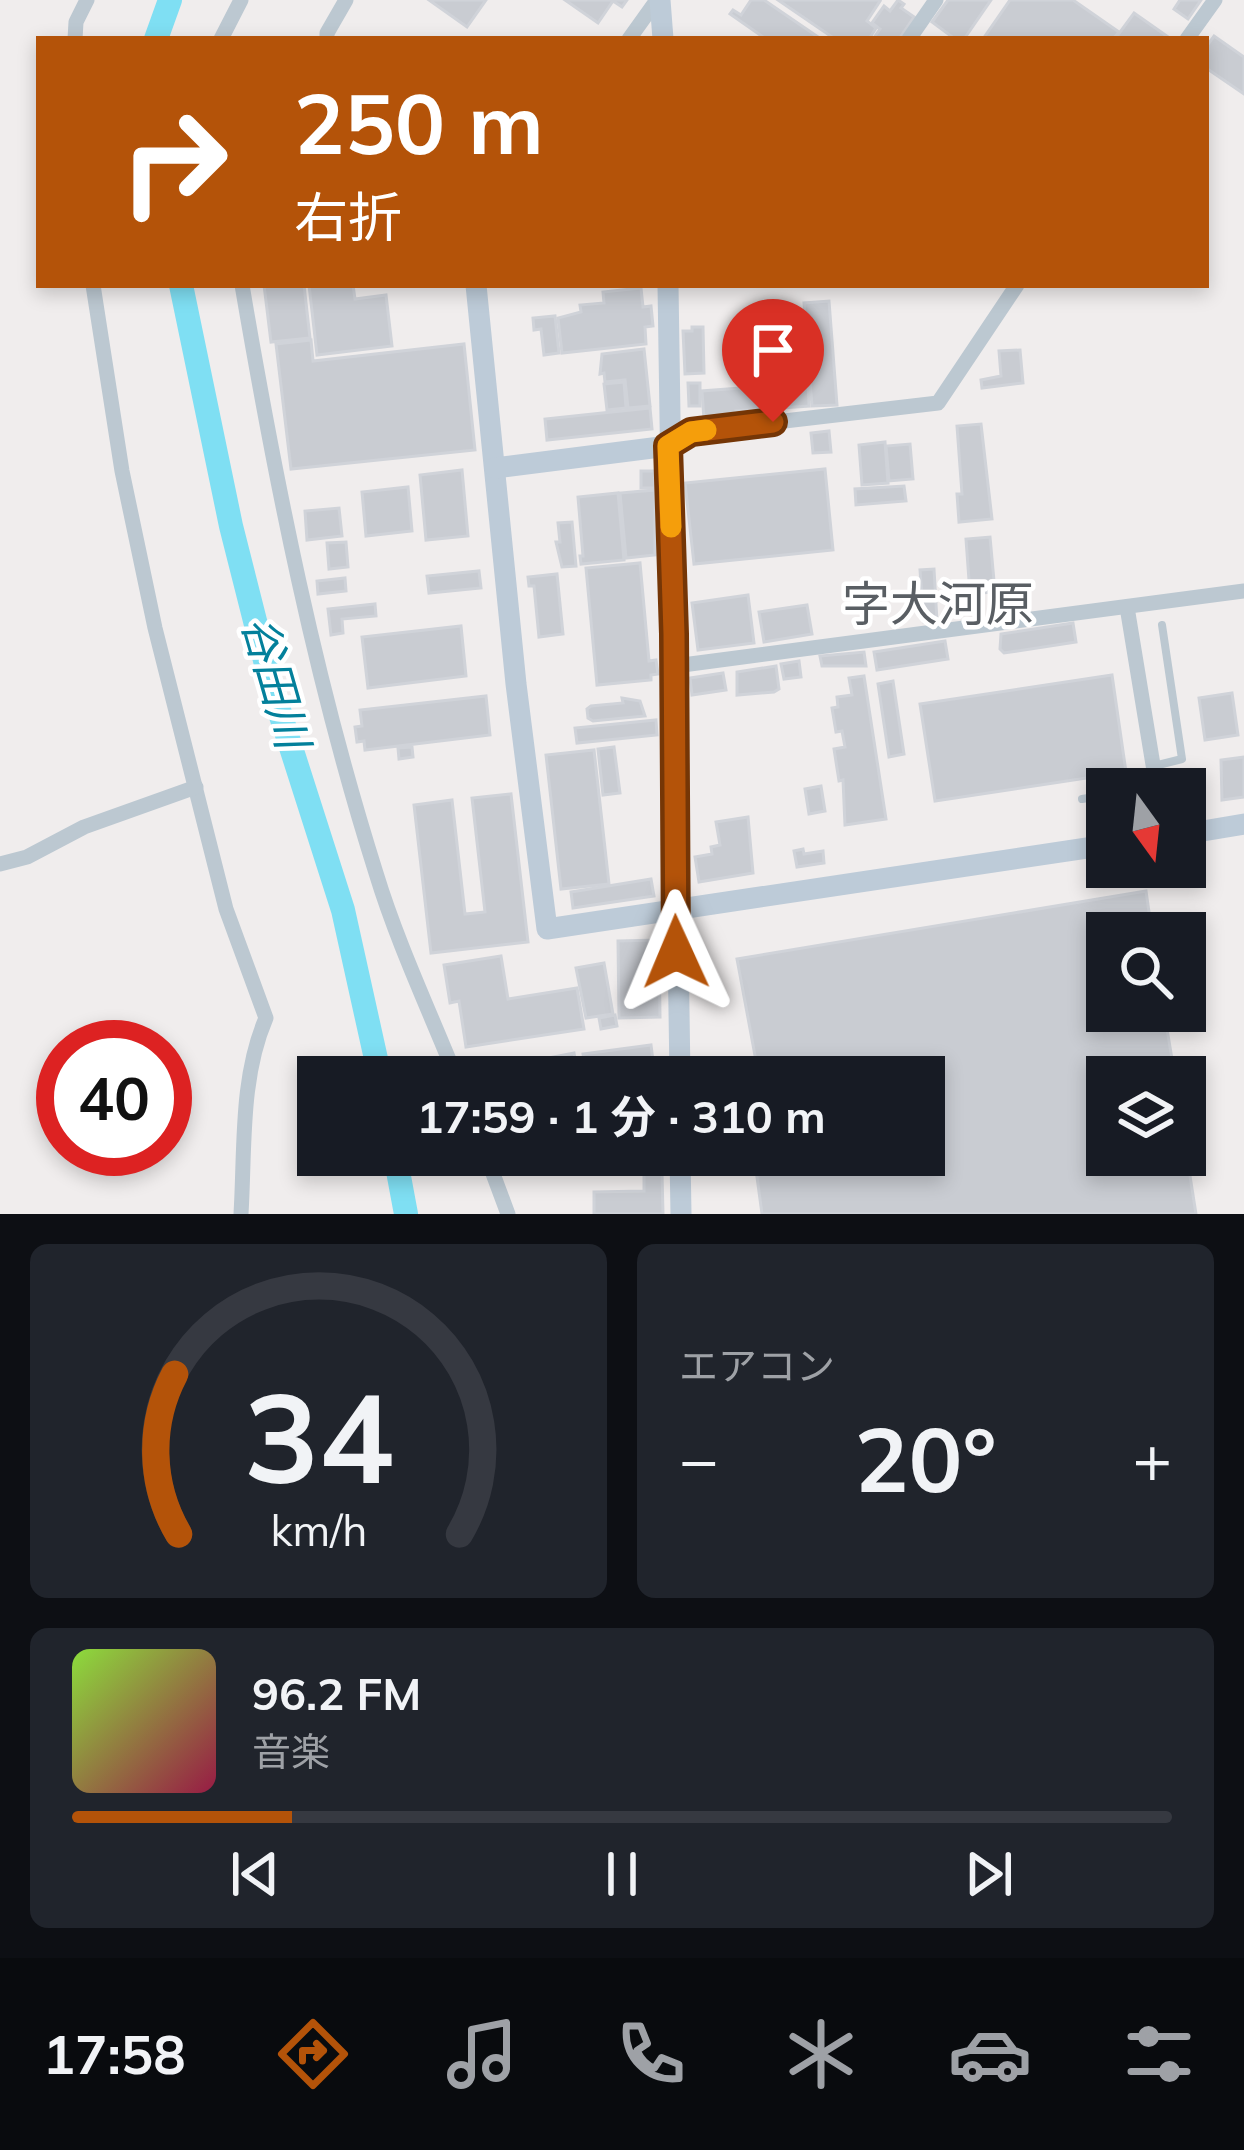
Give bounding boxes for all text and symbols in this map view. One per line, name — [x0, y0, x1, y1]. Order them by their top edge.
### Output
text: 250 m — [294, 70, 544, 175]
icon: right — [96, 84, 252, 240]
text: 右折 — [294, 183, 402, 251]
pin — [722, 299, 824, 422]
icon: arrive — [740, 317, 806, 383]
district label: 字大河原 — [842, 573, 1034, 633]
water label: 谷田川 — [231, 609, 324, 758]
north arrow — [1086, 768, 1206, 888]
map controls — [1086, 768, 1206, 1176]
position arrow — [613, 889, 739, 1015]
button: search — [1086, 912, 1206, 1032]
speed limit sign: 40 — [36, 1020, 192, 1176]
button: layers — [1086, 1056, 1206, 1176]
text: 17:59 · 1 分 · 310 m — [416, 1088, 826, 1144]
text: エアコン — [679, 1341, 835, 1390]
text: 34 — [244, 1358, 393, 1514]
text: 20° — [854, 1402, 997, 1515]
text: − — [679, 1417, 719, 1500]
text: + — [1132, 1417, 1172, 1500]
text: km/h — [270, 1503, 367, 1557]
text: 96.2 FM — [252, 1665, 421, 1721]
text: 音楽 — [252, 1727, 330, 1776]
icon: previous — [222, 1841, 288, 1907]
icon: pause — [589, 1841, 655, 1907]
icon: next — [956, 1841, 1022, 1907]
icon: directions — [271, 2012, 355, 2096]
icon: music — [440, 2012, 524, 2096]
icon: phone — [609, 2012, 693, 2096]
icon: climate — [779, 2012, 863, 2096]
icon: car — [948, 2012, 1032, 2096]
icon: filters — [1117, 2012, 1201, 2096]
text: 17:58 — [43, 2020, 186, 2088]

